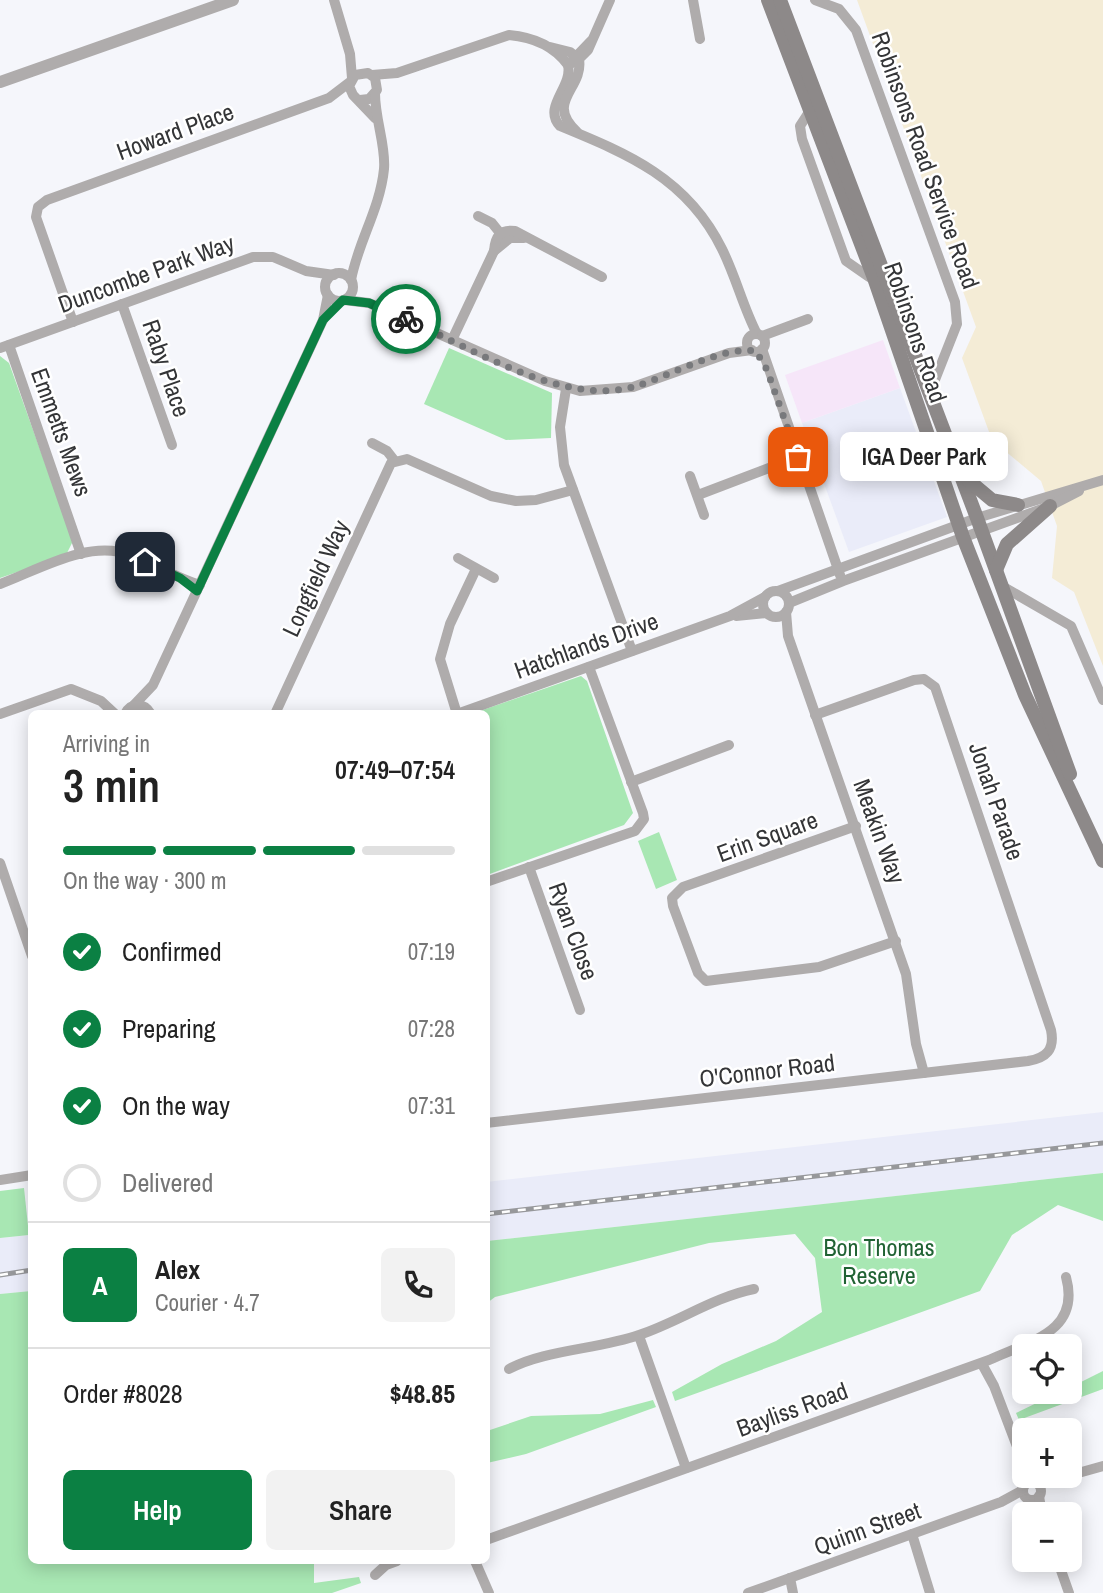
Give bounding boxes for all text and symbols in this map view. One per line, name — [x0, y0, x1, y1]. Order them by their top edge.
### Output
street label: Robinsons Road Service Road — [865, 27, 987, 293]
street label: Howard Place — [112, 95, 238, 167]
street label: Duncombe Park Way — [54, 226, 239, 320]
street label: Robinsons Road — [877, 257, 955, 407]
courier — [371, 284, 441, 354]
icon: bike — [387, 300, 425, 338]
street label: Raby Place — [135, 315, 199, 421]
street label: Emmetts Mews — [24, 363, 100, 501]
pin — [768, 427, 828, 487]
callout: IGA Deer Park — [840, 433, 1008, 482]
icon: bag — [779, 438, 817, 476]
text: IGA Deer Park — [862, 441, 986, 472]
street label: Longfield Way — [274, 514, 356, 641]
pin — [115, 532, 175, 592]
icon: home — [126, 543, 164, 581]
street label: Hatchlands Drive — [510, 604, 662, 686]
text: Arriving in — [63, 728, 150, 759]
street label: Jonah Parade — [962, 738, 1032, 864]
text: 07:49–07:54 — [335, 752, 455, 787]
text: 3 min — [63, 754, 160, 816]
street label: Meakin Way — [846, 774, 914, 888]
street label: Erin Square — [712, 803, 822, 869]
text: On the way · 300 m — [63, 865, 227, 896]
street label: Ryan Close — [542, 878, 606, 984]
icon: check — [63, 933, 101, 971]
text: Confirmed — [122, 934, 222, 969]
text: 07:19 — [408, 936, 455, 967]
icon: check — [63, 1010, 101, 1048]
text: Preparing — [122, 1011, 216, 1046]
text: 07:28 — [408, 1013, 455, 1044]
street label: O'Connor Road — [697, 1046, 837, 1094]
icon: check — [63, 1087, 101, 1125]
text: On the way — [122, 1088, 230, 1123]
text: 07:31 — [408, 1090, 455, 1121]
text: Delivered — [122, 1165, 213, 1200]
park label: Bon Thomas Reserve — [823, 1231, 935, 1291]
button: phone — [381, 1248, 455, 1322]
text: Alex — [155, 1252, 200, 1287]
text: A — [92, 1268, 108, 1303]
text: Courier · 4.7 — [155, 1287, 260, 1318]
map controls — [1012, 1334, 1082, 1572]
button: locate — [1012, 1334, 1082, 1404]
street label: Bayliss Road — [732, 1374, 852, 1444]
text: Order #8028 — [63, 1376, 183, 1411]
text: $48.85 — [390, 1376, 455, 1411]
button: + — [1012, 1418, 1082, 1488]
button: Help — [63, 1470, 252, 1550]
button: Share — [266, 1470, 455, 1550]
street label: Quinn Street — [809, 1494, 925, 1562]
button: − — [1012, 1502, 1082, 1572]

